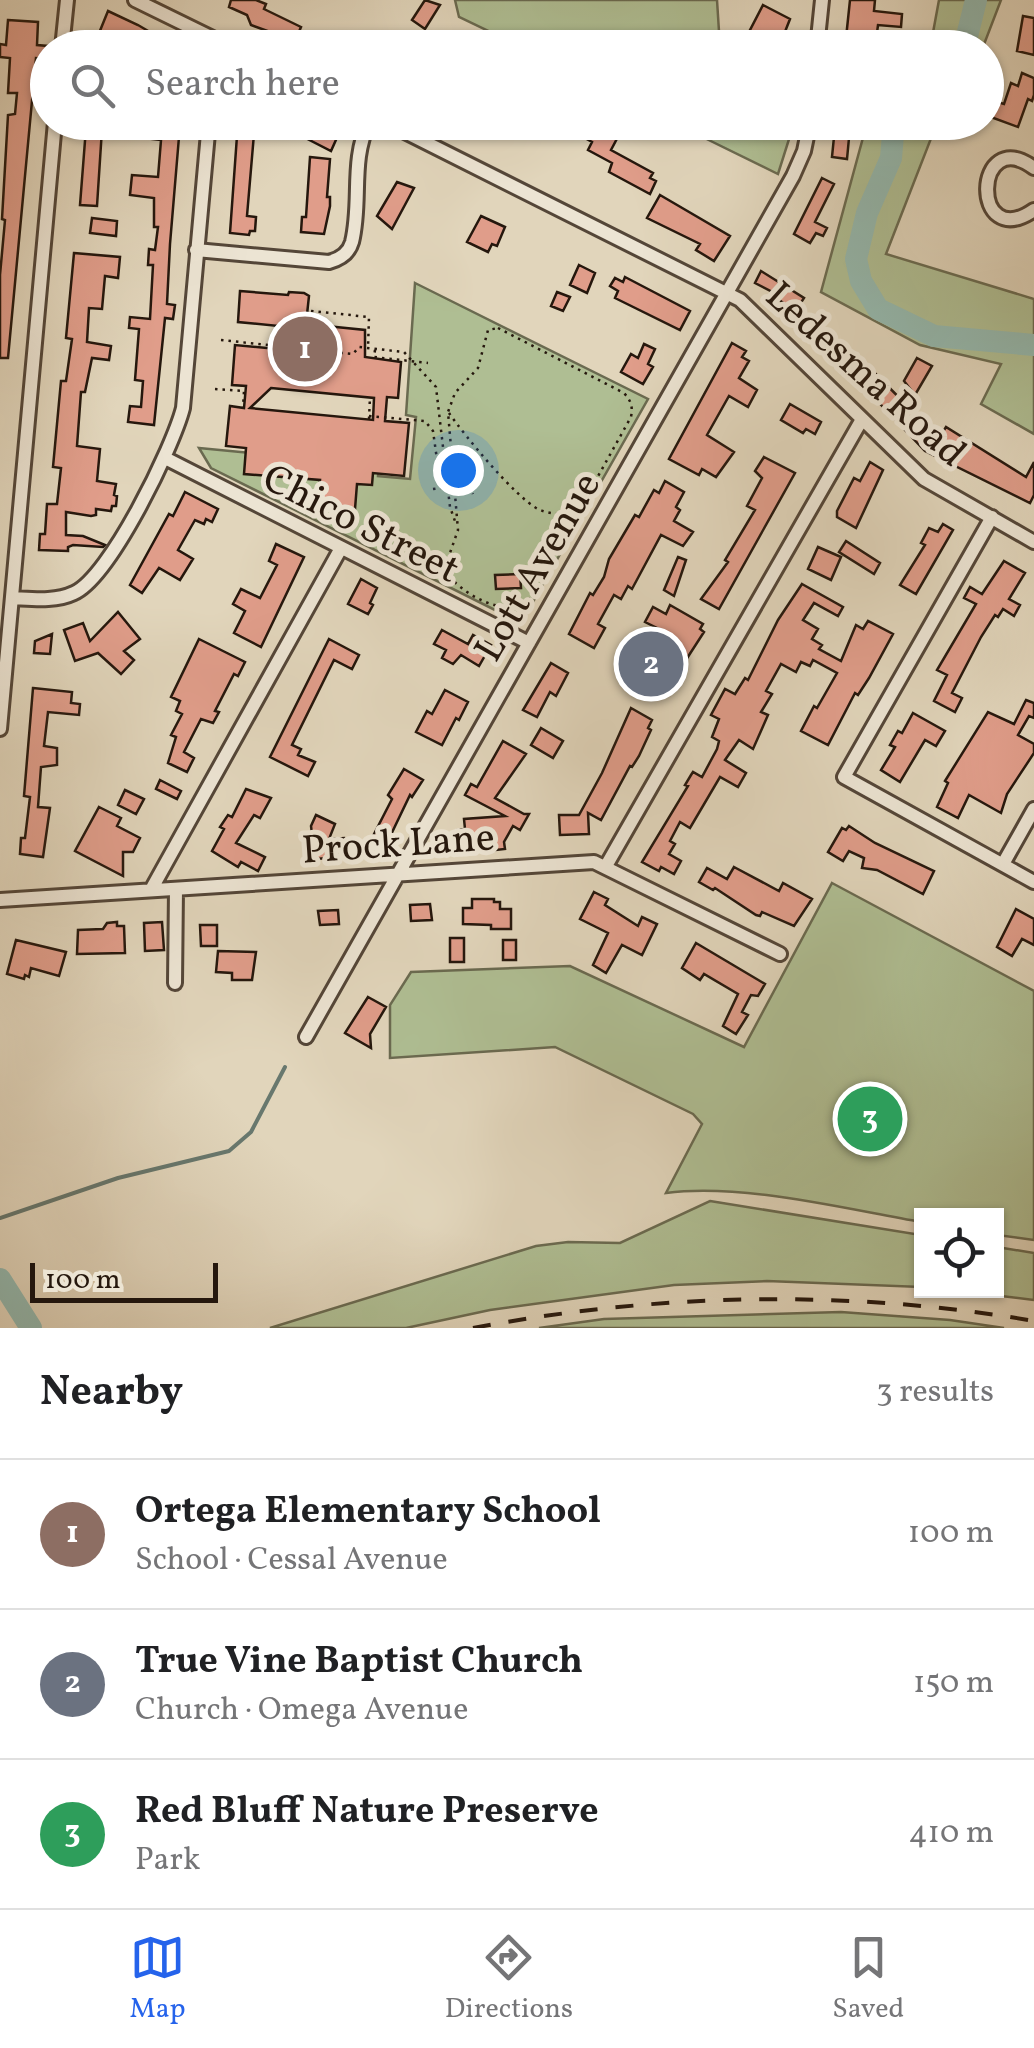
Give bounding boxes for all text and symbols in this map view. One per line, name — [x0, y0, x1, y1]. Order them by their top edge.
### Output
search box — [30, 30, 1004, 140]
icon: search — [65, 58, 120, 113]
text: Search here — [145, 59, 340, 112]
street label: Ledesma Road — [751, 270, 977, 482]
pin: 1 — [272, 312, 338, 386]
your location — [433, 445, 484, 496]
street label: Chico Street — [252, 452, 468, 599]
street label: Lott Avenue — [463, 463, 616, 673]
pin: 2 — [618, 626, 684, 702]
street label: Prock Lane — [300, 811, 497, 881]
pin: 3 — [838, 1082, 902, 1156]
map controls — [914, 1208, 1004, 1298]
button: locate — [914, 1208, 1004, 1298]
scale bar — [30, 1258, 218, 1302]
text: 100 m — [45, 1261, 120, 1300]
text: Nearby — [40, 1364, 183, 1423]
text: 3 results — [876, 1371, 994, 1415]
text: Ortega Elementary School — [135, 1486, 601, 1539]
text: 1 — [66, 1512, 79, 1556]
text: 100 m — [908, 1512, 994, 1556]
text: School · Cessal Avenue — [135, 1539, 448, 1583]
text: True Vine Baptist Church — [135, 1636, 583, 1689]
text: 2 — [64, 1662, 81, 1706]
text: 150 m — [913, 1662, 994, 1706]
text: Church · Omega Avenue — [135, 1689, 468, 1733]
text: Red Bluff Nature Preserve — [135, 1786, 599, 1839]
text: 3 — [64, 1812, 81, 1856]
text: 410 m — [909, 1812, 994, 1856]
text: Park — [135, 1839, 200, 1883]
tab: Map — [130, 1930, 186, 2029]
tab: Directions — [445, 1930, 573, 2029]
tab: Saved — [832, 1930, 904, 2029]

